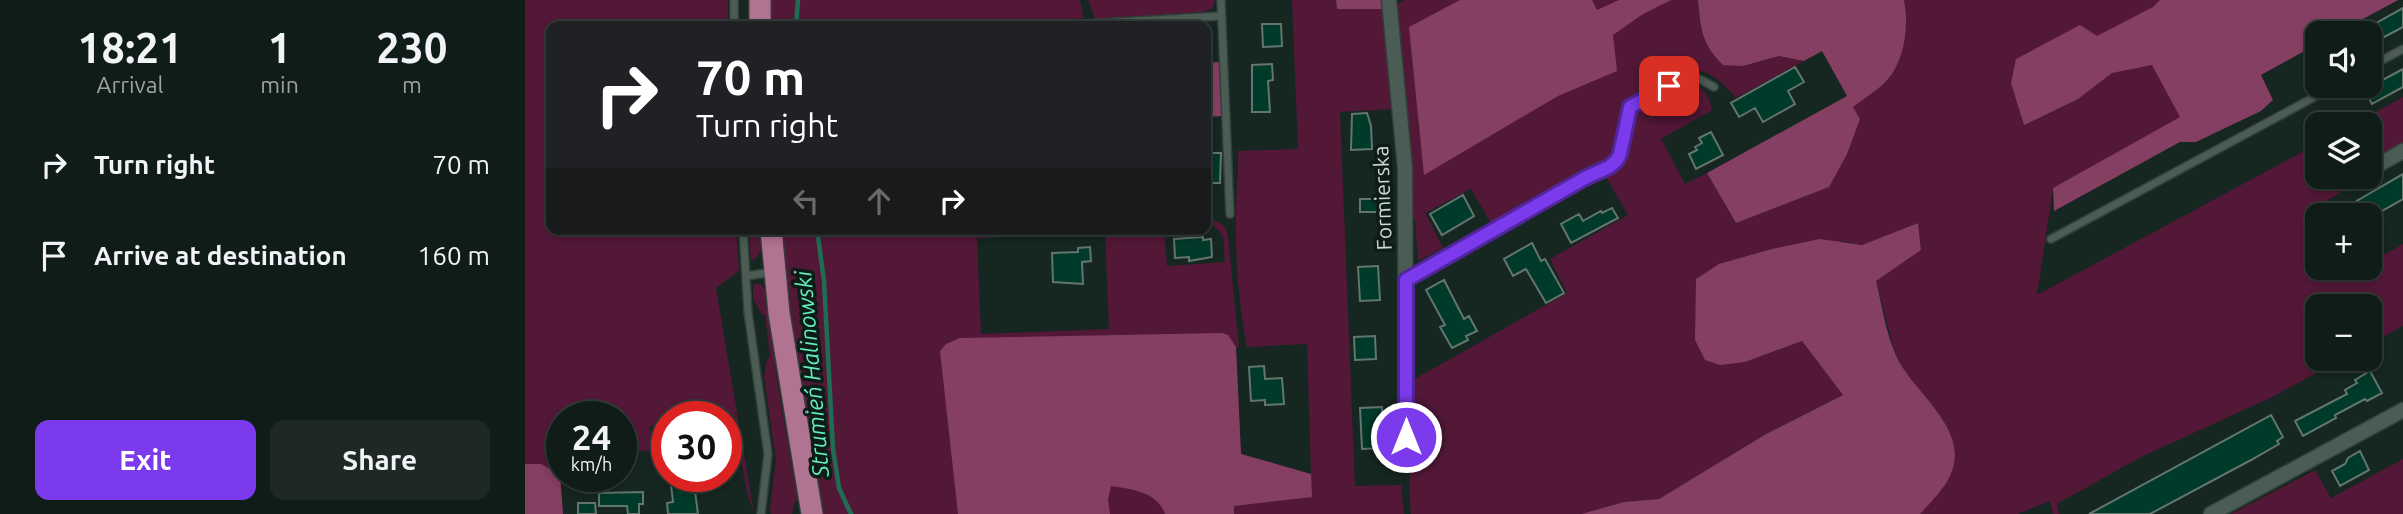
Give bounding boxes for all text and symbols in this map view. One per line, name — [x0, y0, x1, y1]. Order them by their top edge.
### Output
map controls — [2305, 21, 2382, 371]
button: sound — [2305, 21, 2382, 98]
text: 18:21 — [78, 24, 183, 71]
text: 1 — [268, 24, 291, 71]
text: 230 — [376, 24, 447, 71]
icon: right — [581, 49, 672, 140]
text: 70 m — [696, 49, 805, 104]
pin — [1639, 56, 1699, 116]
icon: arrive — [1650, 67, 1688, 105]
text: Arrival — [97, 72, 164, 97]
text: min — [260, 72, 299, 97]
text: m — [402, 72, 422, 97]
text: Turn right — [696, 107, 838, 143]
button: layers — [2305, 112, 2382, 189]
street label: Formierska — [1368, 145, 1396, 251]
icon: right — [35, 146, 73, 184]
text: Turn right — [94, 150, 215, 179]
text: 70 m — [432, 150, 490, 179]
icon: left — [787, 182, 825, 220]
icon: ahead — [860, 182, 898, 220]
icon: right — [933, 182, 971, 220]
button: + — [2305, 203, 2382, 280]
icon: arrive — [35, 237, 73, 275]
text: Arrive at destination — [94, 241, 347, 270]
text: 160 m — [418, 241, 490, 270]
water label: Strumień Halinowski — [790, 269, 833, 479]
button: − — [2305, 294, 2382, 371]
position arrow — [1369, 400, 1443, 474]
speed limit sign: 30 — [651, 401, 742, 492]
text: 24 — [572, 417, 611, 457]
button: Exit — [35, 420, 256, 500]
button: Share — [270, 420, 490, 500]
text: km/h — [571, 454, 612, 474]

